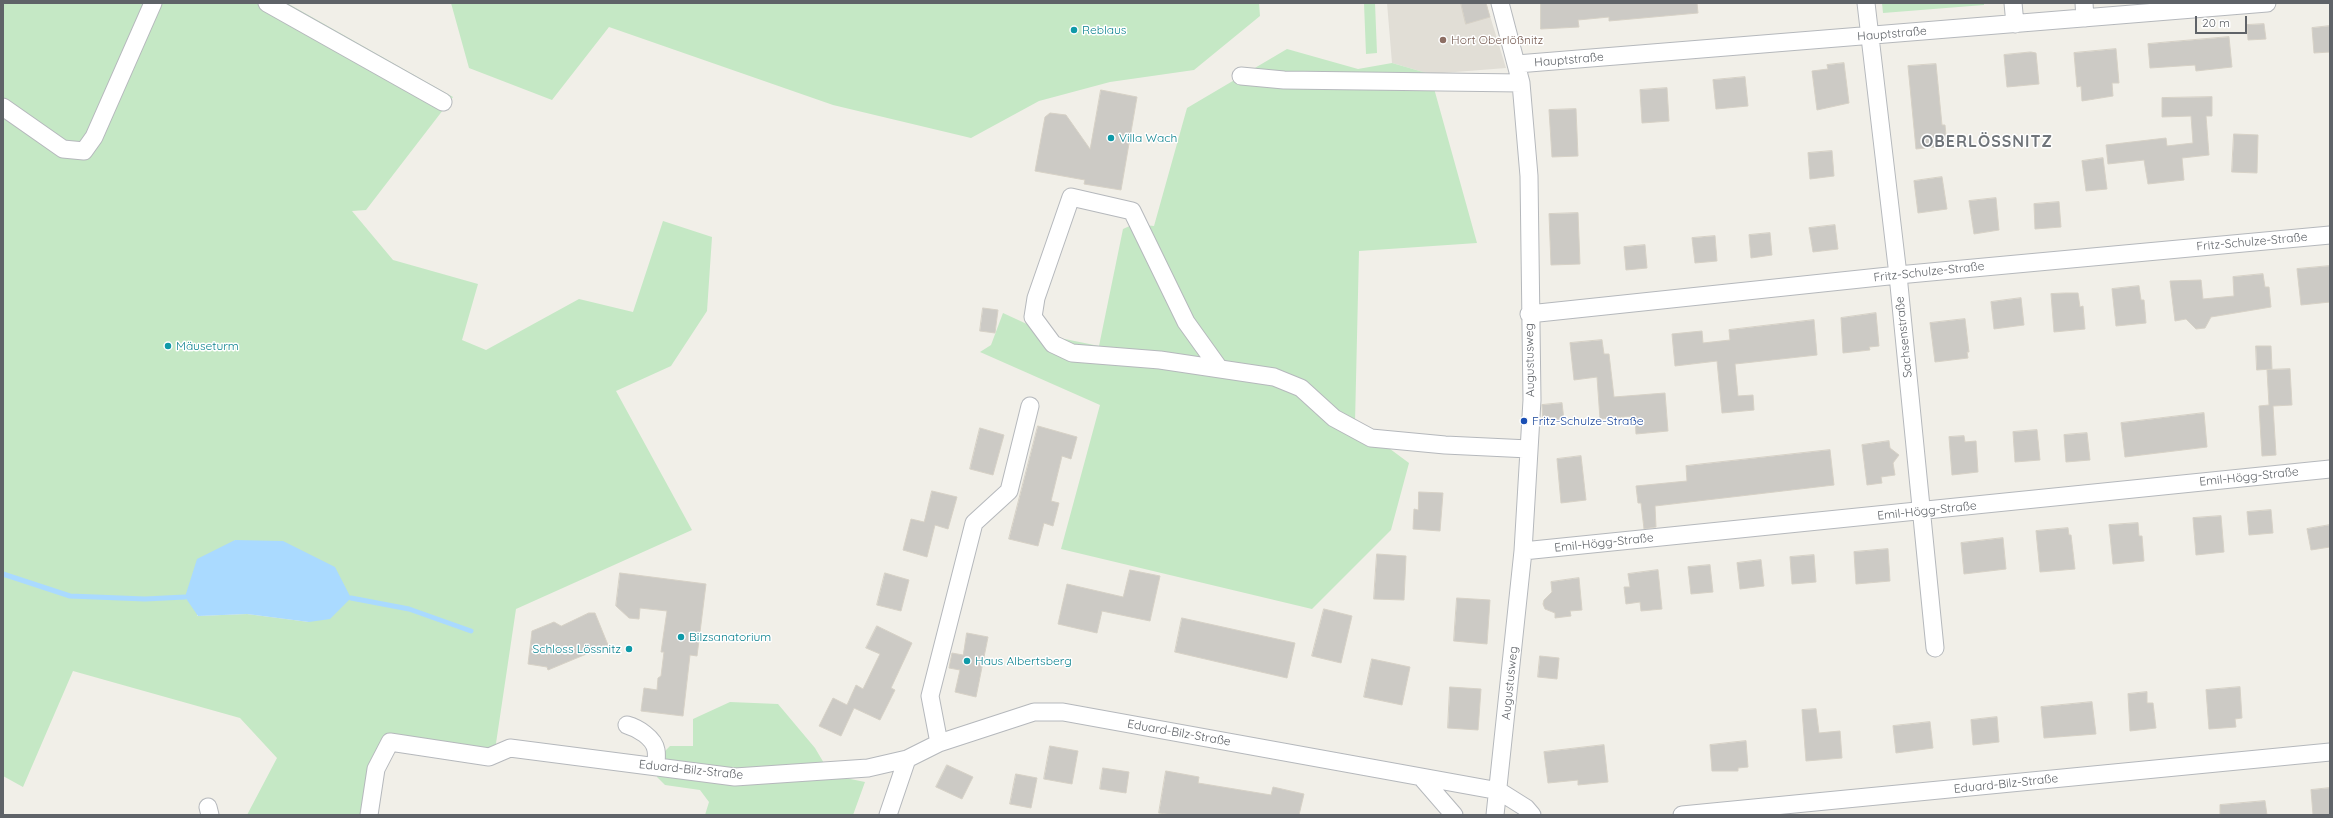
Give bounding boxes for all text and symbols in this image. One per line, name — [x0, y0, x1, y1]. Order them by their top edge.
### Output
scale bar — [2197, 8, 2249, 34]
text: 20 m — [2202, 15, 2230, 30]
place label: Reblaus — [1082, 23, 1126, 37]
street label: Hauptstraße — [1857, 24, 1927, 44]
marker: Reblaus — [1069, 25, 1079, 35]
place label: Hort Oberlößnitz — [1451, 33, 1543, 47]
marker: Hort Oberlößnitz — [1438, 35, 1448, 45]
street label: Hauptstraße — [1534, 50, 1604, 70]
place label: Villa Wach — [1119, 131, 1177, 145]
district label: OBERLÖSSNITZ — [1921, 132, 2053, 152]
marker: Villa Wach — [1106, 133, 1116, 143]
street label: Fritz-Schulze-Straße — [2196, 230, 2308, 254]
street label: Fritz-Schulze-Straße — [1873, 259, 1985, 285]
street label: Sachsenstraße — [1893, 296, 1915, 378]
street label: Augustusweg — [1522, 323, 1538, 397]
place label: Mäuseturm — [176, 339, 239, 353]
marker: Mäuseturm — [163, 341, 173, 351]
place label: Fritz-Schulze-Straße — [1532, 414, 1643, 428]
marker: Fritz-Schulze-Straße — [1519, 416, 1529, 426]
street label: Emil-Högg-Straße — [2199, 465, 2299, 489]
street label: Emil-Högg-Straße — [1877, 499, 1977, 523]
street label: Emil-Högg-Straße — [1554, 531, 1654, 555]
place label: Bilzsanatorium — [689, 630, 771, 644]
marker: Bilzsanatorium — [676, 632, 686, 642]
place label: Schloss Lössnitz — [533, 642, 621, 656]
marker: Schloss Lössnitz — [624, 644, 634, 654]
street label: Augustusweg — [1499, 645, 1521, 721]
place label: Haus Albertsberg — [975, 654, 1072, 668]
marker: Haus Albertsberg — [962, 656, 972, 666]
street label: Eduard-Bilz-Straße — [1126, 717, 1232, 749]
street label: Eduard-Bilz-Straße — [638, 757, 744, 783]
street label: Eduard-Bilz-Straße — [1953, 771, 2059, 797]

